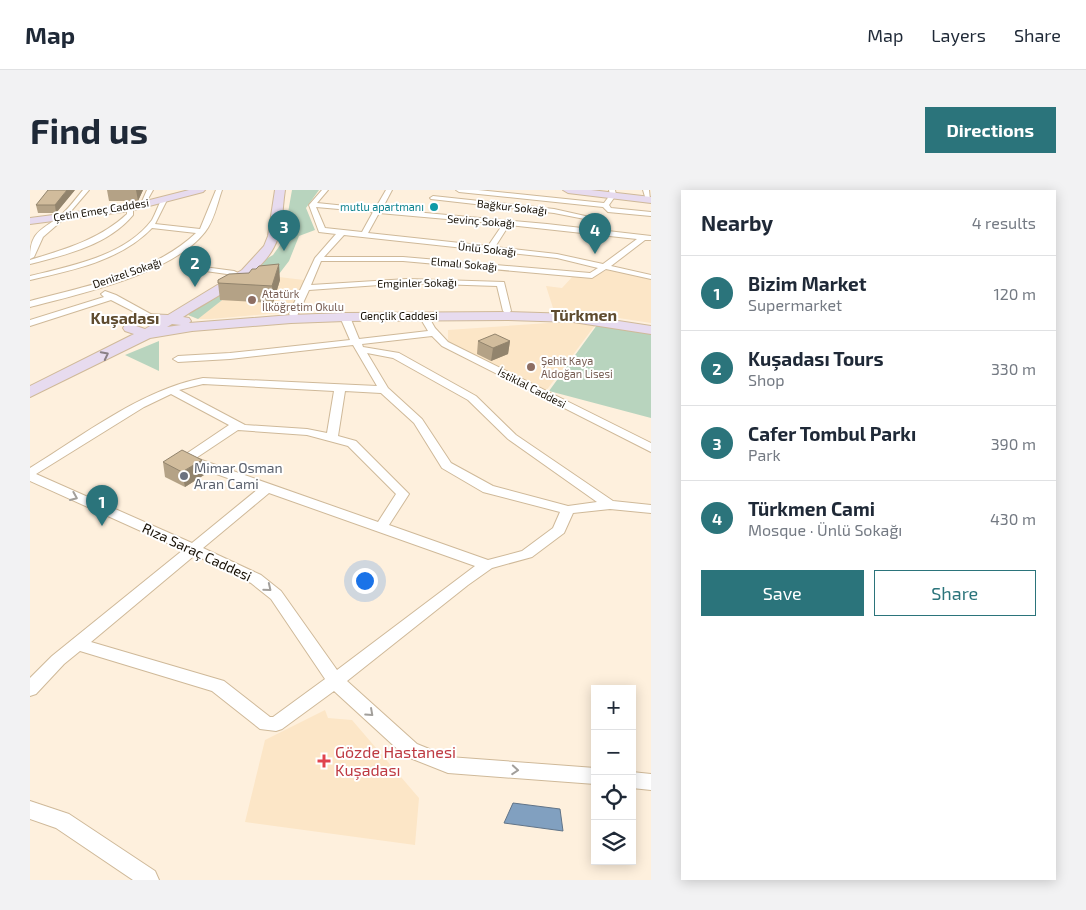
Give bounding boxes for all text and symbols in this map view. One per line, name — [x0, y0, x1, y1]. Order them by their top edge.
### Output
text: Map — [25, 20, 75, 49]
text: Map — [867, 24, 903, 46]
text: Layers — [931, 24, 986, 46]
text: Share — [1014, 24, 1061, 46]
button: Directions — [925, 107, 1056, 153]
text: Find us — [30, 109, 148, 151]
street label: Çetin Emeç Caddesi — [52, 196, 150, 224]
street label: Bağkur Sokağı — [476, 196, 548, 217]
place label: mutlu apartmanı — [340, 200, 424, 213]
marker: mutlu apartmanı — [428, 201, 440, 213]
pin: 3 — [268, 210, 300, 251]
text: Nearby — [701, 210, 773, 235]
street label: Sevinç Sokağı — [447, 212, 515, 230]
pin: 4 — [579, 213, 611, 254]
text: 4 results — [972, 213, 1036, 232]
street label: Ünlü Sokağı — [457, 238, 517, 258]
pin: 2 — [179, 246, 211, 287]
street label: Elmalı Sokağı — [430, 254, 498, 273]
street label: Denizel Sokağı — [91, 255, 163, 290]
text: Bizim Market — [748, 272, 867, 295]
street label: Emginler Sokağı — [377, 275, 457, 290]
text: 1 — [714, 284, 720, 303]
text: 120 m — [993, 284, 1036, 303]
place label: Atatürk İlköğretim Okulu — [262, 287, 344, 313]
marker: Atatürk İlköğretim Okulu — [246, 294, 258, 306]
text: Supermarket — [748, 295, 842, 314]
district label: Türkmen — [551, 305, 617, 324]
district label: Kuşadası — [91, 308, 159, 329]
street label: Gençlik Caddesi — [360, 309, 438, 323]
text: Kuşadası Tours — [748, 347, 884, 370]
one-way arrow — [100, 351, 109, 361]
place label: Şehit Kaya Aldoğan Lisesi — [541, 354, 613, 380]
text: 2 — [712, 359, 722, 378]
text: 330 m — [991, 359, 1036, 378]
marker: Şehit Kaya Aldoğan Lisesi — [525, 361, 537, 373]
street label: İstiklal Caddesi — [496, 365, 569, 410]
text: Shop — [748, 370, 785, 389]
text: Cafer Tombul Parkı — [748, 422, 916, 445]
text: 3 — [712, 434, 722, 453]
text: 390 m — [991, 434, 1036, 453]
text: Park — [748, 445, 781, 464]
place label: Mimar Osman Aran Cami — [194, 459, 283, 492]
marker: Mimar Osman Aran Cami — [178, 470, 190, 482]
pin: 1 — [86, 485, 118, 526]
one-way arrow — [69, 490, 78, 501]
text: Türkmen Cami — [748, 497, 875, 520]
text: 4 — [712, 509, 722, 528]
text: 430 m — [990, 509, 1036, 528]
street label: Rıza Saraç Caddesi — [139, 519, 255, 585]
text: Mosque · Ünlü Sokağı — [748, 520, 902, 539]
your location — [352, 568, 378, 594]
button: Save — [701, 570, 864, 616]
button: Share — [874, 570, 1036, 616]
one-way arrow — [262, 583, 271, 591]
map controls — [591, 685, 636, 865]
button: + — [591, 685, 636, 730]
one-way arrow — [365, 707, 374, 716]
button: − — [591, 730, 636, 775]
place label: Gözde Hastanesi Kuşadası — [335, 742, 456, 780]
marker: Gözde Hastanesi Kuşadası — [317, 754, 331, 768]
one-way arrow — [512, 764, 520, 775]
button: locate — [591, 775, 636, 820]
button: layers — [591, 820, 636, 865]

